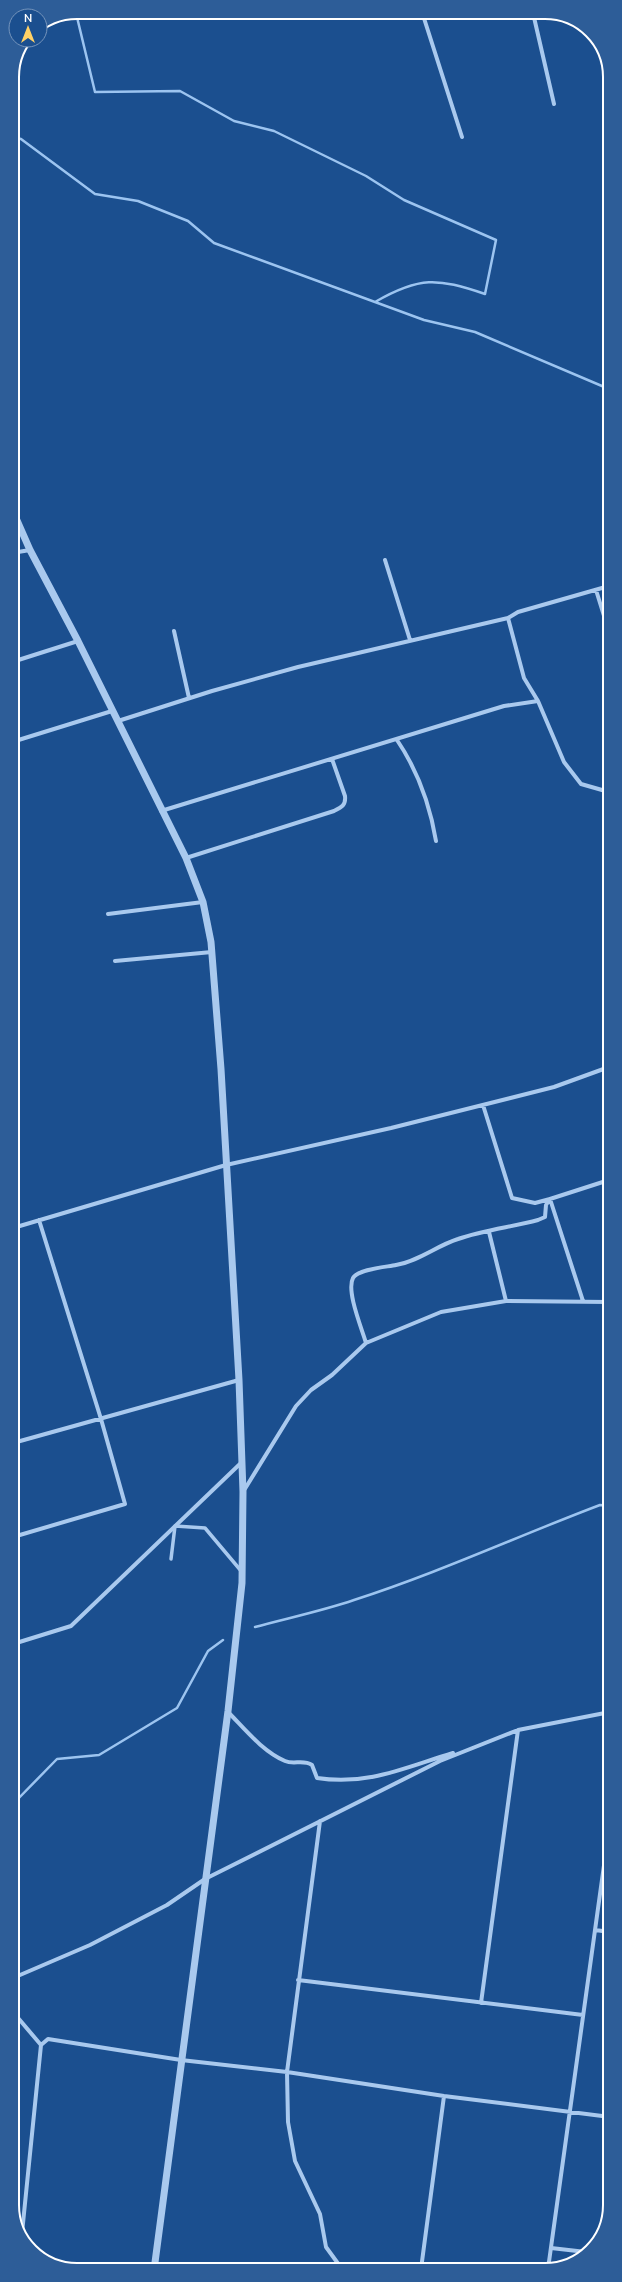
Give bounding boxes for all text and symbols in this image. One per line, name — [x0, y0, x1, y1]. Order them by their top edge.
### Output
north arrow — [8, 8, 48, 48]
text: N — [24, 11, 32, 26]

